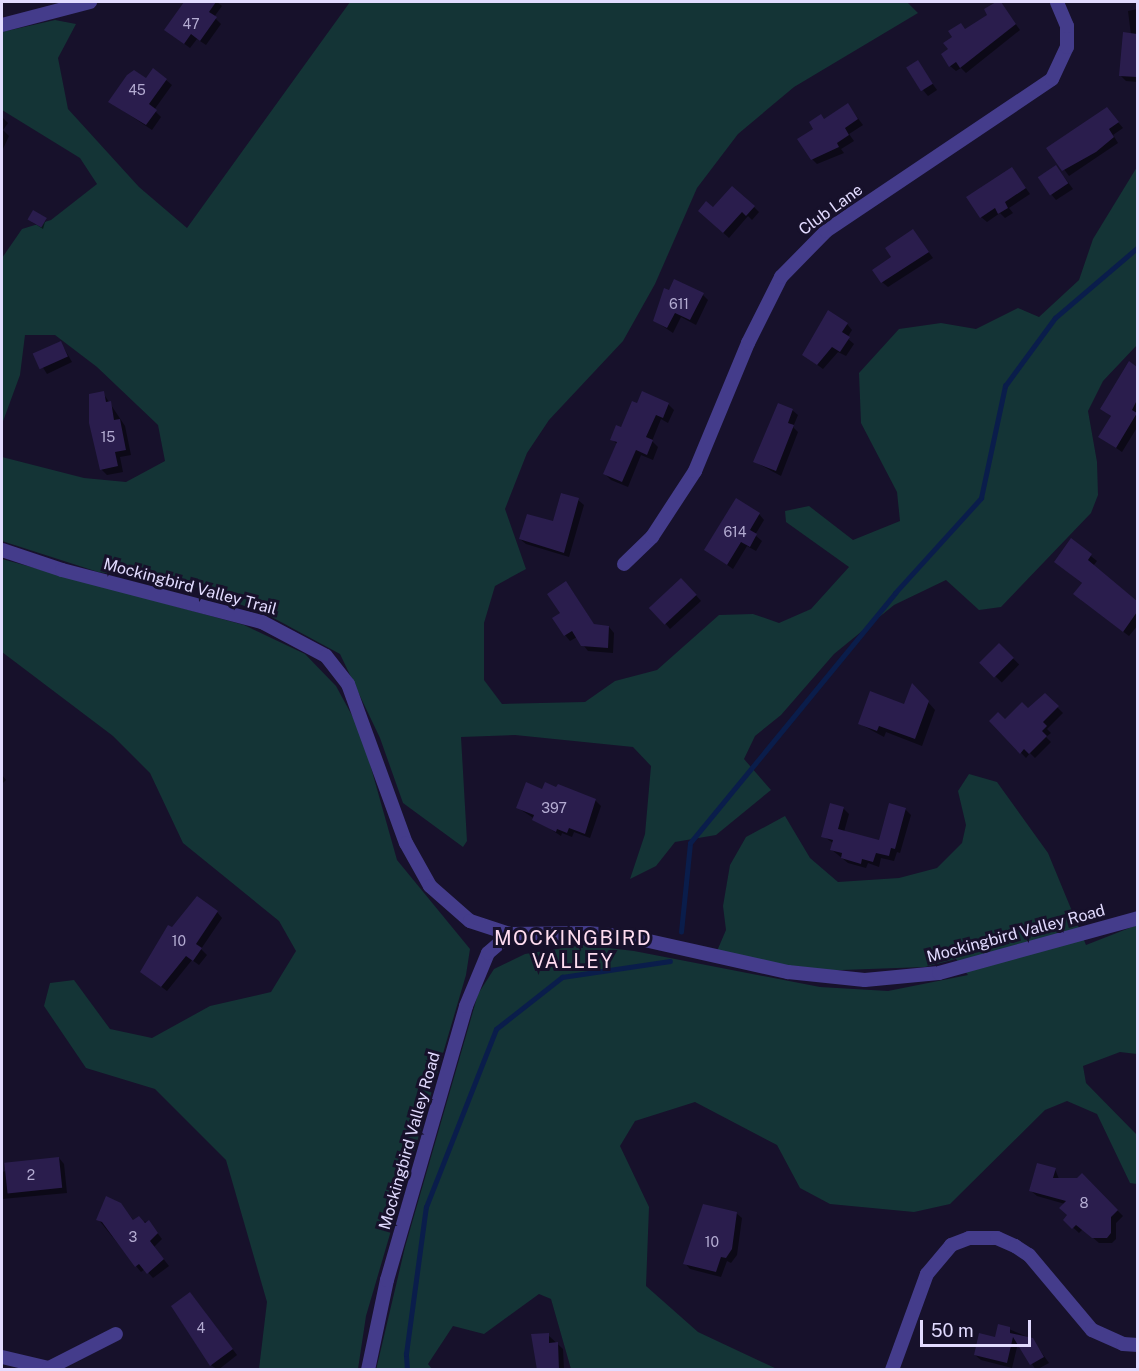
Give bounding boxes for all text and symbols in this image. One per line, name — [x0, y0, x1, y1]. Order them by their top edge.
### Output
house number: 47 — [182, 16, 200, 32]
house number: 45 — [128, 82, 146, 98]
street label: Club Lane — [795, 180, 867, 240]
house number: 611 — [669, 296, 689, 312]
house number: 15 — [101, 429, 115, 445]
house number: 614 — [723, 524, 747, 540]
street label: Mockingbird Valley Trail — [101, 555, 279, 619]
house number: 397 — [541, 800, 567, 816]
street label: Mockingbird Valley Road — [924, 901, 1108, 967]
district label: MOCKINGBIRD VALLEY — [494, 926, 652, 973]
house number: 10 — [172, 933, 186, 949]
street label: Mockingbird Valley Road — [375, 1050, 445, 1232]
house number: 2 — [27, 1167, 35, 1183]
house number: 8 — [1079, 1195, 1089, 1211]
house number: 3 — [129, 1229, 137, 1245]
house number: 10 — [705, 1234, 719, 1250]
scale bar — [923, 1308, 1034, 1346]
house number: 4 — [197, 1320, 205, 1336]
text: 50 m — [931, 1320, 974, 1341]

